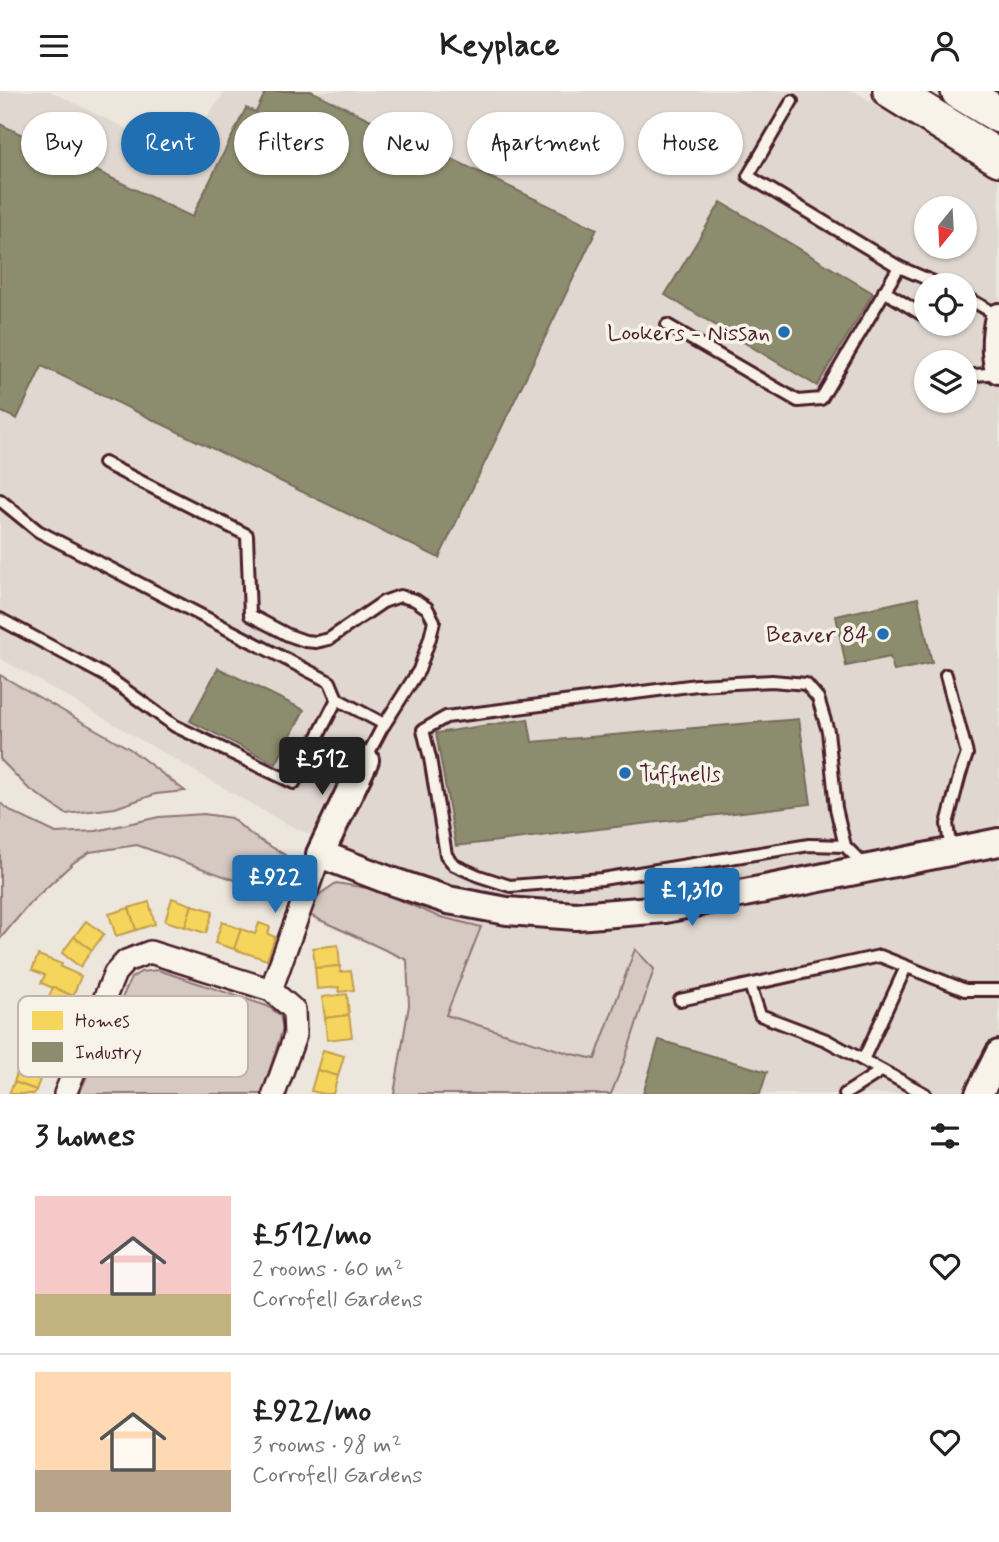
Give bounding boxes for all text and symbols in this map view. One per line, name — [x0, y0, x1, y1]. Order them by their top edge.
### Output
text: Keyplace — [439, 25, 560, 67]
icon: menu — [35, 27, 73, 65]
icon: person — [926, 27, 964, 65]
chip: Buy — [21, 112, 107, 175]
chip: Rent — [121, 112, 220, 175]
chip: Filters — [234, 112, 349, 175]
chip: New — [363, 112, 453, 175]
chip: Apartment — [467, 112, 624, 175]
chip: House — [638, 112, 743, 175]
north arrow — [914, 196, 976, 259]
map controls — [914, 196, 977, 413]
button: locate — [914, 273, 977, 336]
place label: Lookers - Nissan — [607, 319, 770, 349]
marker: Lookers - Nissan — [776, 324, 792, 340]
button: layers — [914, 350, 977, 413]
place label: Beaver 84 — [766, 621, 869, 651]
marker: Beaver 84 — [875, 626, 891, 642]
pin: £512 — [281, 737, 363, 797]
text: £512 — [295, 745, 349, 775]
place label: Tuffnells — [639, 760, 721, 790]
marker: Tuffnells — [617, 765, 633, 781]
pin: £922 — [234, 855, 316, 915]
text: £922 — [248, 863, 302, 893]
pin: £1,310 — [635, 869, 749, 928]
text: £1,310 — [661, 876, 723, 906]
legend — [18, 996, 248, 1077]
text: Homes — [75, 1009, 130, 1034]
text: Industry — [75, 1041, 142, 1066]
text: 3 homes — [35, 1117, 135, 1156]
icon: filters — [926, 1117, 964, 1155]
text: £512/mo — [252, 1216, 372, 1255]
icon: home — [91, 1224, 175, 1308]
icon: heart — [926, 1247, 964, 1285]
text: 2 rooms · 60 m² — [252, 1255, 404, 1285]
text: Corrofell Gardens — [252, 1285, 423, 1315]
text: £922/mo — [252, 1392, 371, 1431]
icon: home — [91, 1400, 175, 1484]
icon: heart — [926, 1423, 964, 1461]
text: 3 rooms · 98 m² — [252, 1431, 402, 1461]
text: Corrofell Gardens — [252, 1461, 423, 1491]

